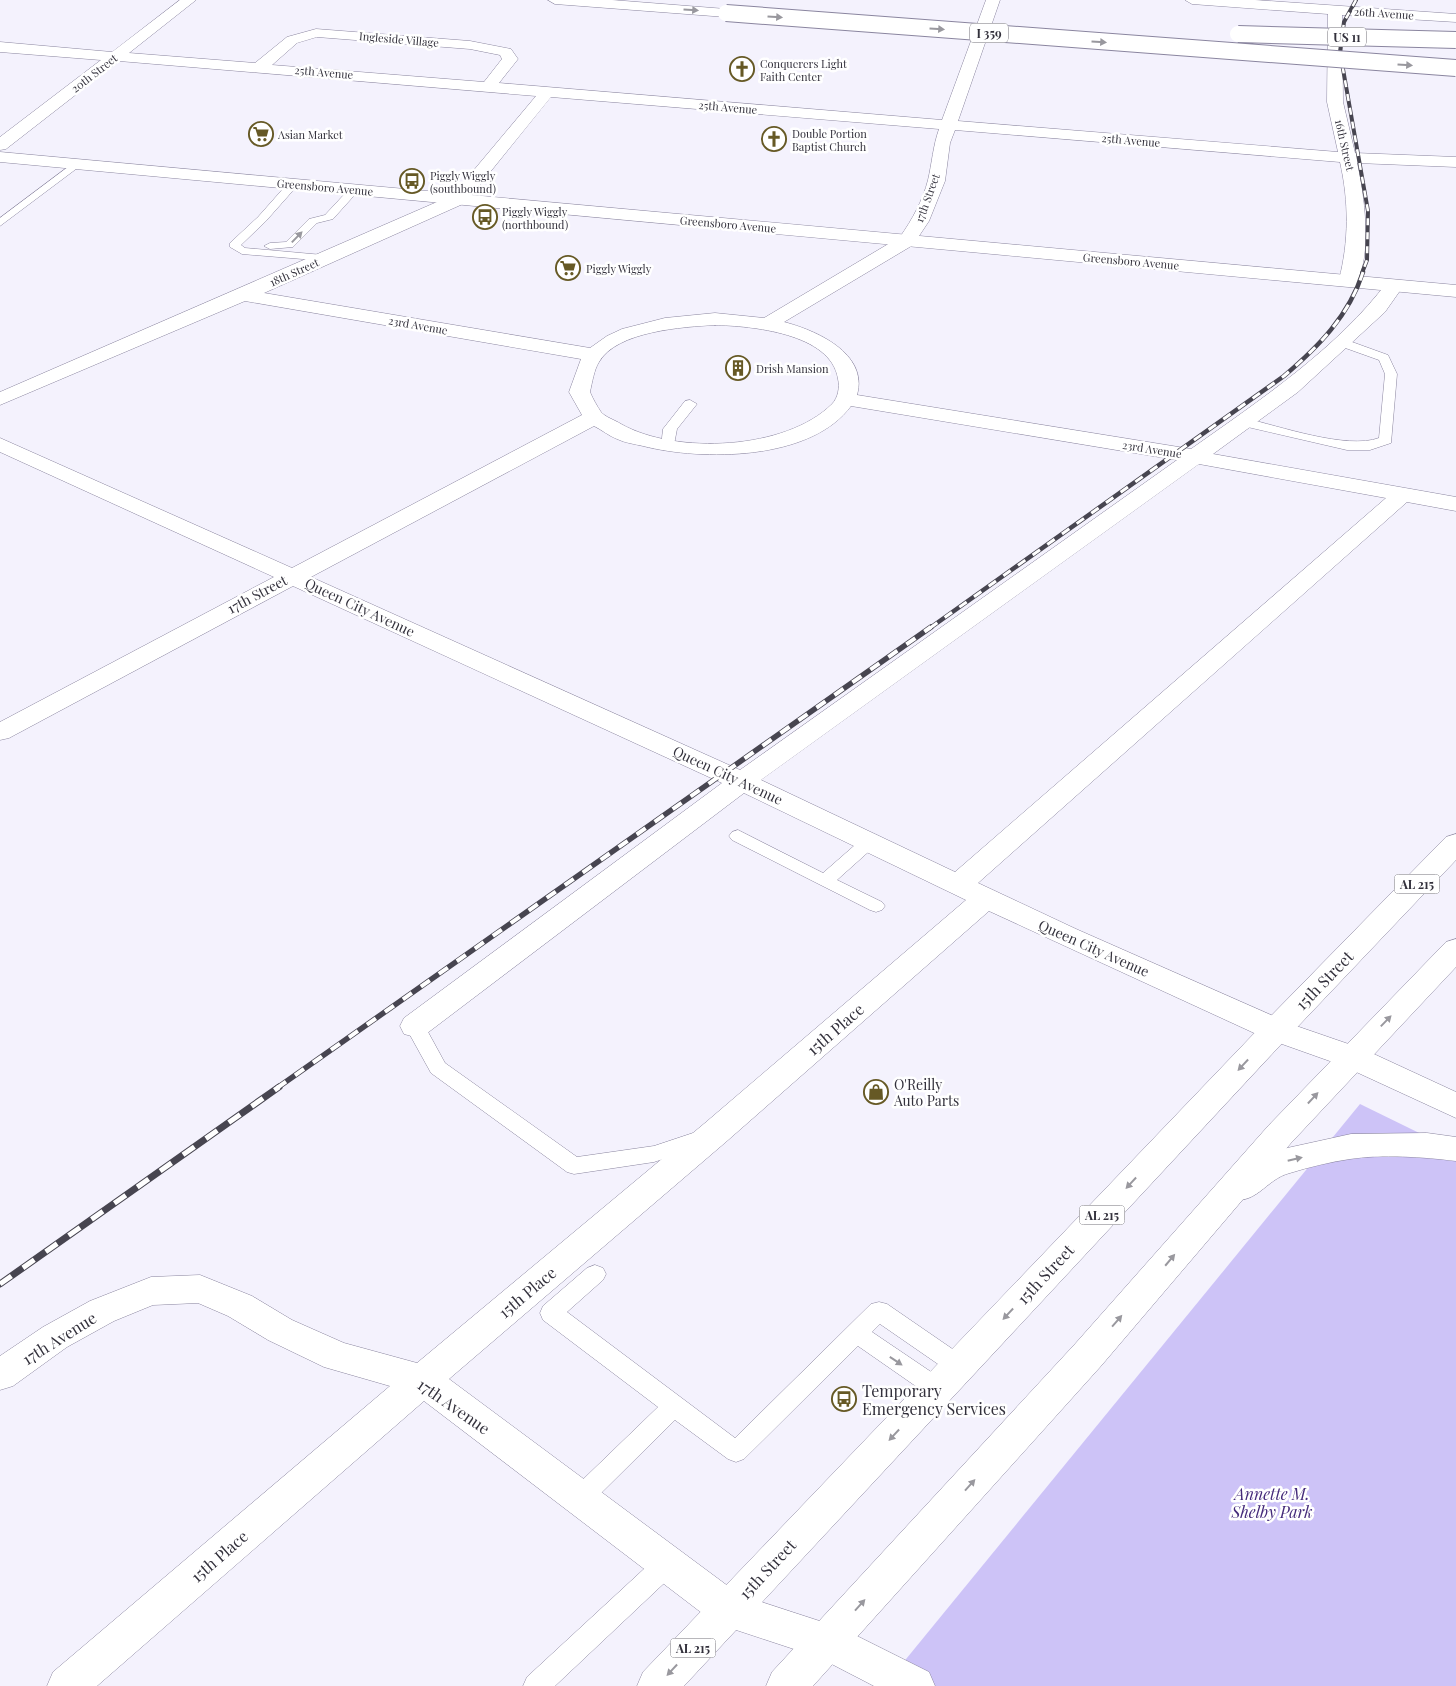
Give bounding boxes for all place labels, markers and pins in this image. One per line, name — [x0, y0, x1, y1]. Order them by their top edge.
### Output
church icon: Conquerers Light Faith Center — [729, 56, 755, 82]
place label: Conquerers Light Faith Center — [760, 56, 847, 84]
supermarket icon: Asian Market — [248, 121, 274, 147]
church icon: Double Portion Baptist Church — [761, 126, 787, 152]
place label: Double Portion Baptist Church — [792, 126, 867, 154]
place label: Asian Market — [277, 127, 343, 142]
bus stop icon: Piggly Wiggly (southbound) — [399, 168, 425, 194]
place label: Piggly Wiggly (southbound) — [430, 168, 496, 196]
bus stop icon: Piggly Wiggly (northbound) — [472, 204, 498, 230]
place label: Piggly Wiggly (northbound) — [502, 204, 568, 232]
supermarket icon: Piggly Wiggly — [555, 255, 581, 281]
place label: Piggly Wiggly — [586, 261, 652, 276]
building icon: Drish Mansion — [725, 355, 751, 381]
place label: Drish Mansion — [756, 361, 829, 376]
place label: O'Reilly Auto Parts — [893, 1075, 959, 1110]
shop icon: O'Reilly Auto Parts — [863, 1079, 889, 1105]
place label: Temporary Emergency Services — [862, 1380, 1006, 1419]
bus stop icon: Temporary Emergency Services — [831, 1386, 857, 1412]

